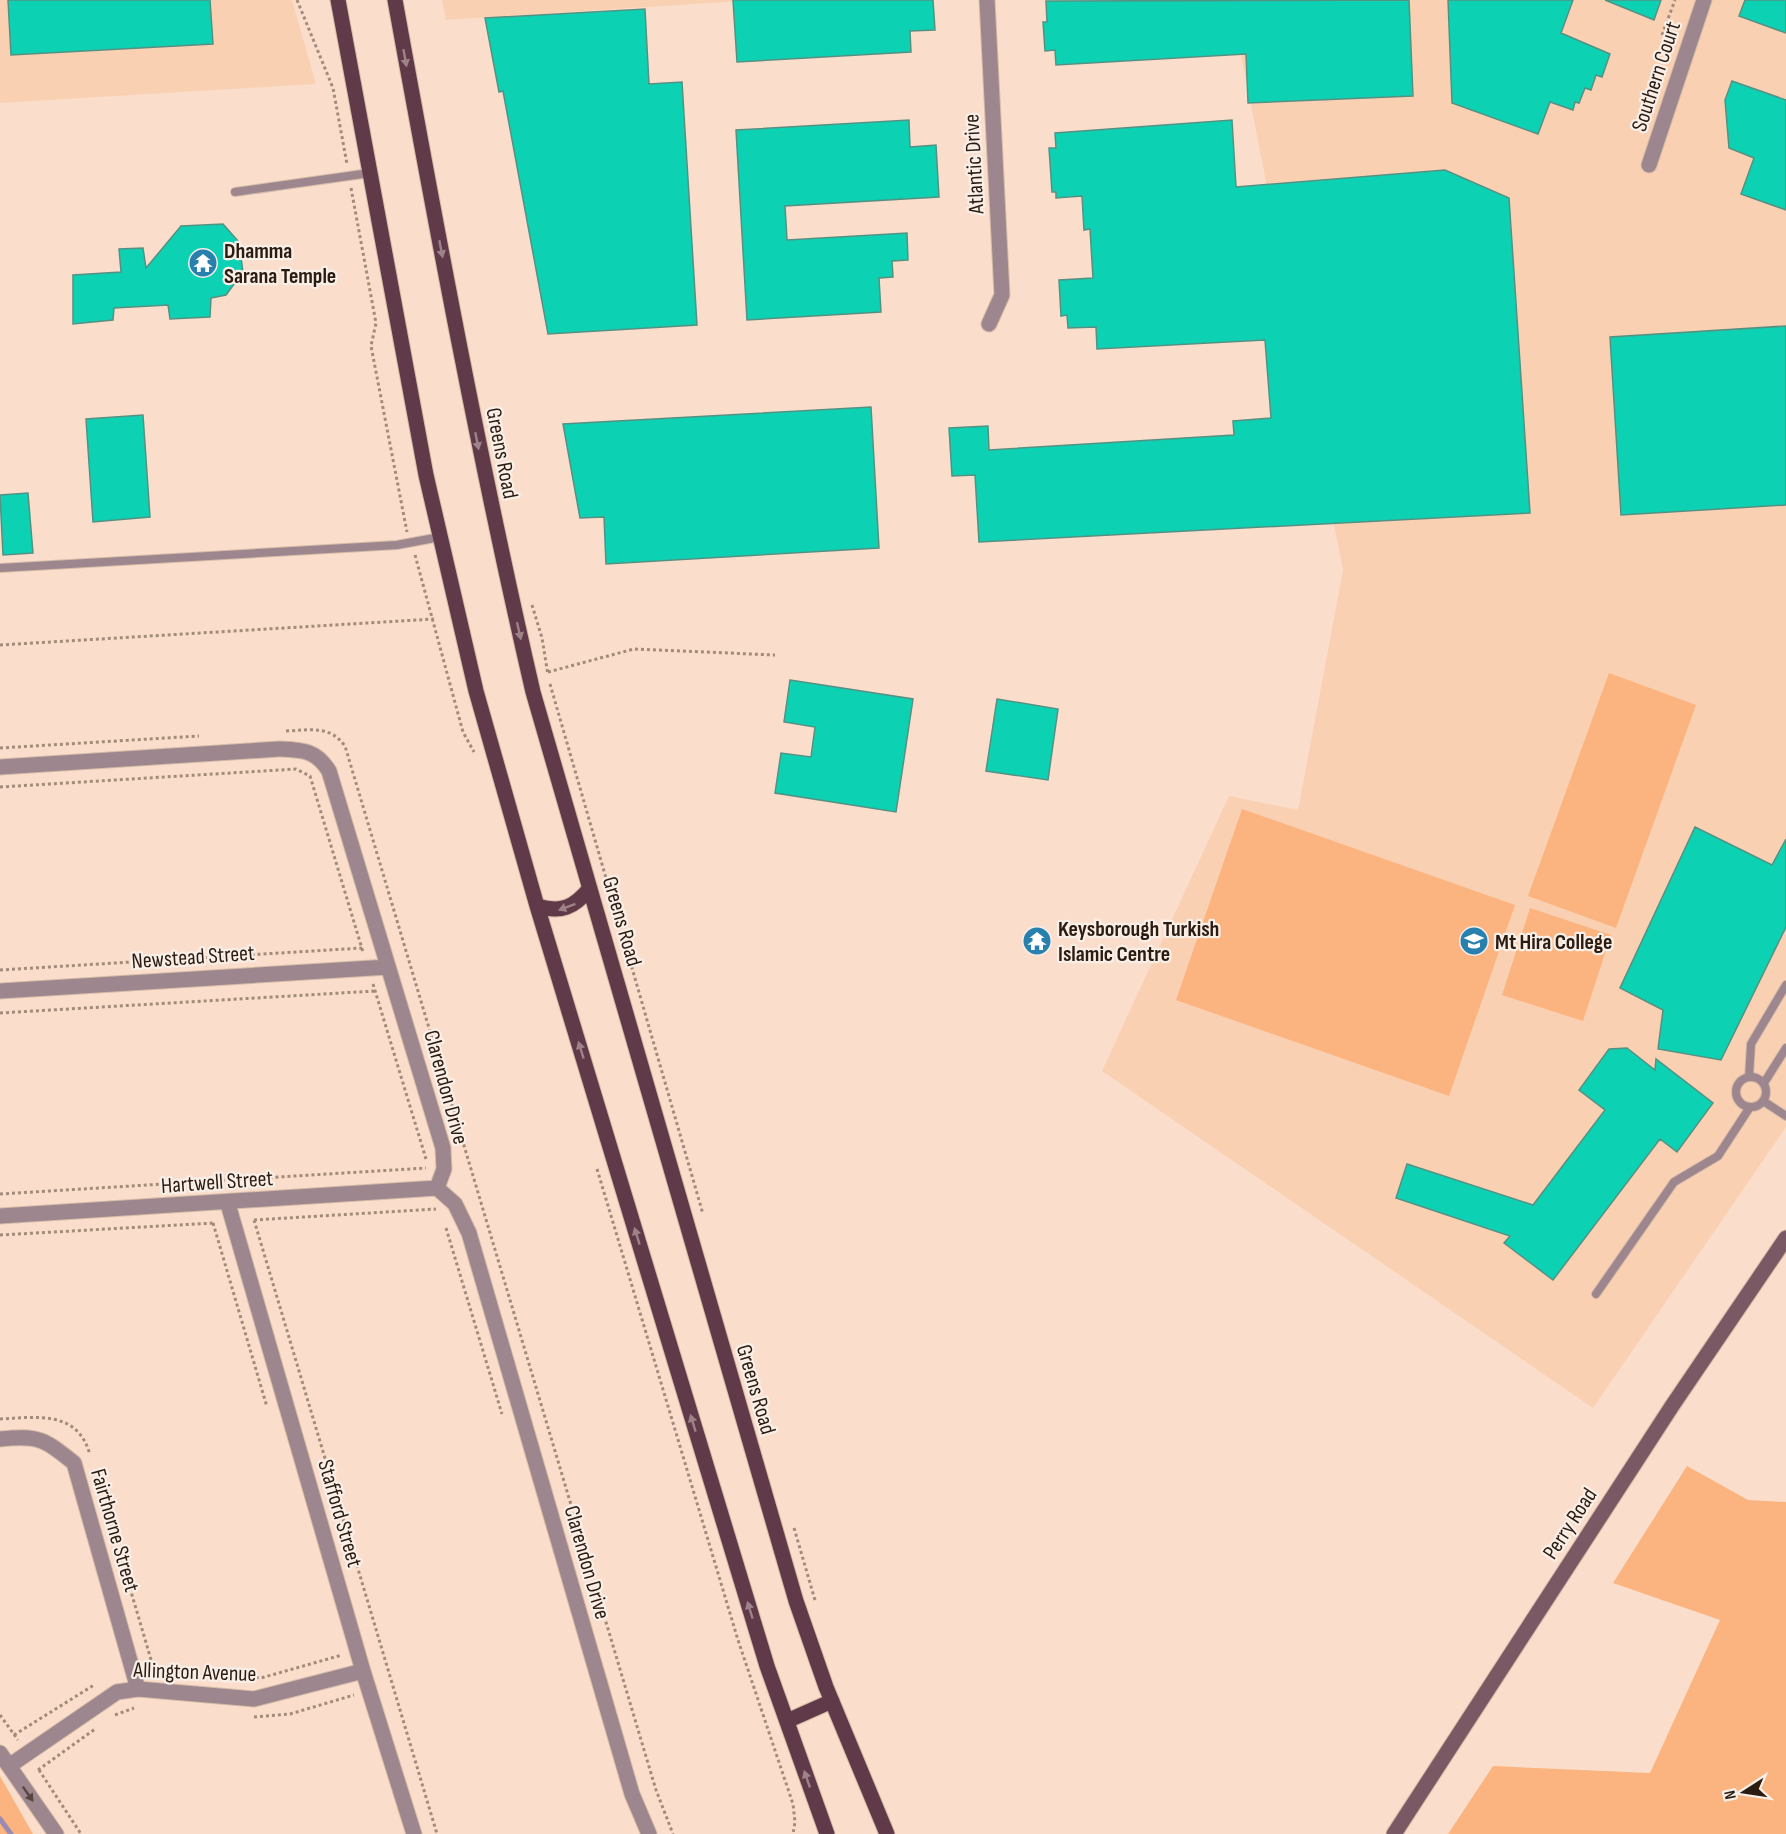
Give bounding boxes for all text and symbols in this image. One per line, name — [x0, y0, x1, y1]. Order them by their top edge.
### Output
street label: Southern Court — [1626, 18, 1687, 135]
one-way arrow — [401, 48, 410, 67]
street label: Atlantic Drive — [958, 113, 991, 215]
place label: Dhamma Sarana Temple — [224, 238, 336, 290]
one-way arrow — [437, 240, 446, 259]
temple icon: Dhamma Sarana Temple — [187, 247, 219, 279]
street label: Greens Road — [479, 405, 524, 501]
one-way arrow — [473, 432, 482, 451]
one-way arrow — [514, 622, 524, 641]
street label: Greens Road — [596, 873, 647, 969]
one-way arrow — [557, 902, 575, 912]
place label: Keysborough Turkish Islamic Centre — [1058, 916, 1219, 968]
temple icon: Keysborough Turkish Islamic Centre — [1021, 925, 1053, 957]
school or university icon: Mt Hira College — [1458, 925, 1490, 957]
place label: Mt Hira College — [1495, 929, 1612, 956]
street label: Newstead Street — [131, 940, 256, 975]
street label: Clarendon Drive — [417, 1027, 474, 1147]
one-way arrow — [576, 1041, 585, 1059]
street label: Hartwell Street — [160, 1165, 274, 1200]
one-way arrow — [632, 1227, 641, 1245]
street label: Greens Road — [730, 1341, 781, 1437]
one-way arrow — [688, 1414, 697, 1432]
street label: Stafford Street — [311, 1456, 368, 1571]
street label: Fairthorne Street — [84, 1466, 145, 1595]
street label: Perry Road — [1537, 1483, 1603, 1565]
street label: Clarendon Drive — [557, 1502, 616, 1622]
one-way arrow — [745, 1601, 754, 1619]
street label: Allington Avenue — [132, 1657, 257, 1688]
north arrow — [1714, 1762, 1774, 1822]
one-way arrow — [802, 1770, 812, 1788]
one-way arrow — [22, 1785, 34, 1801]
text: N — [1721, 1789, 1741, 1801]

